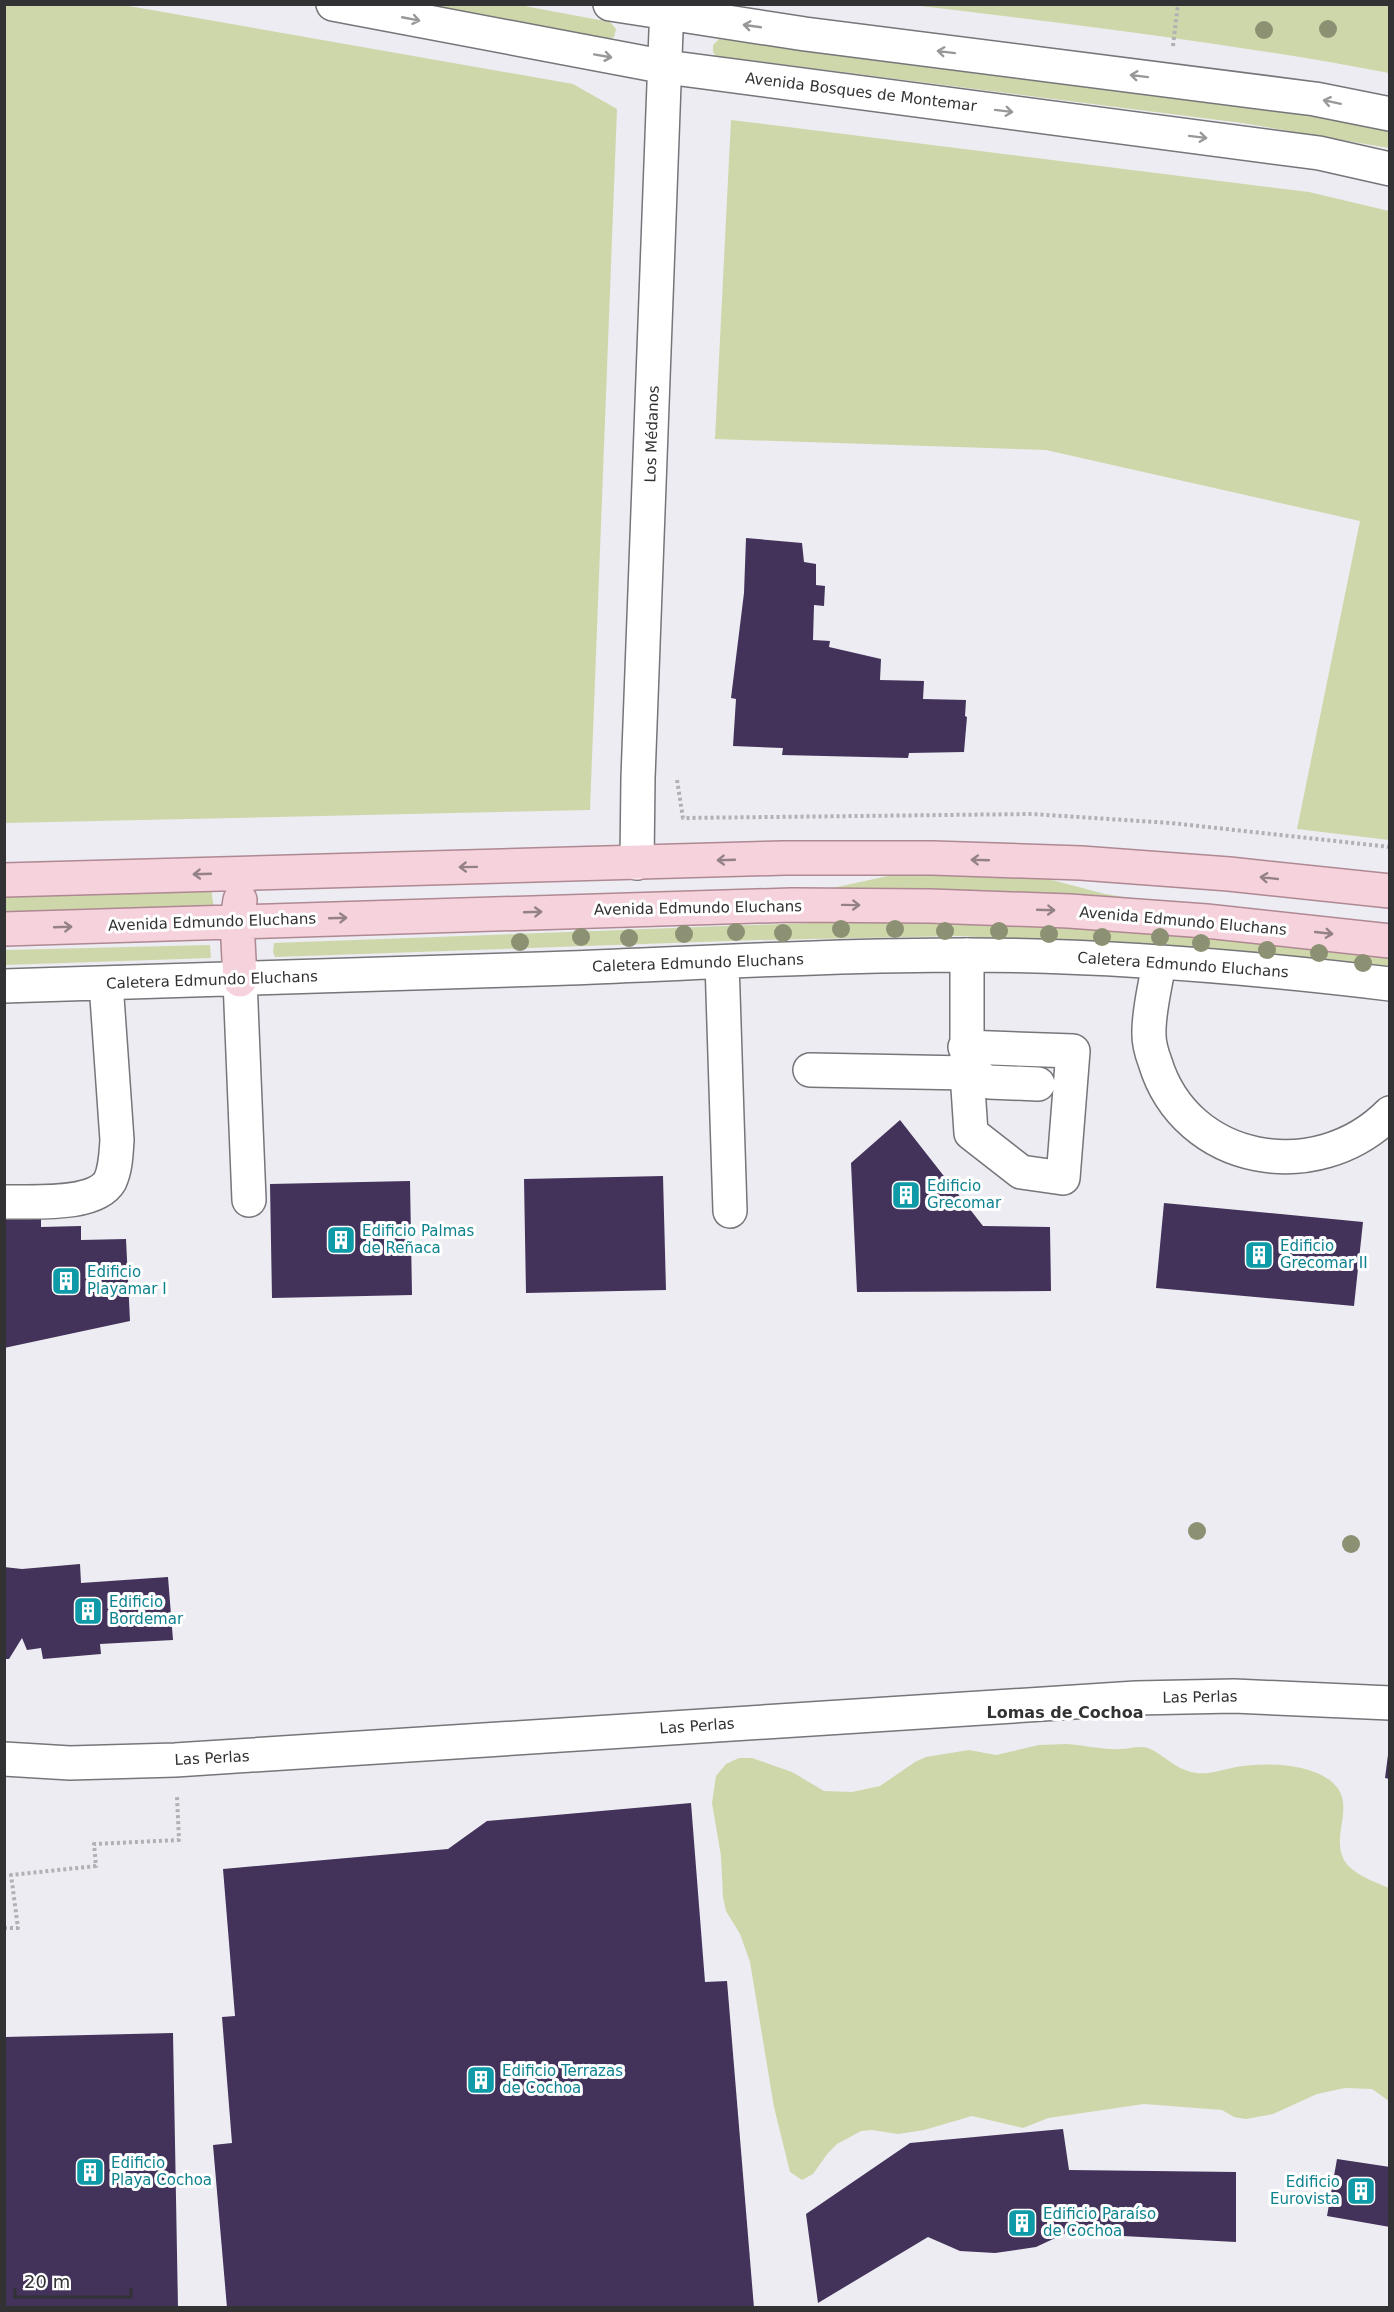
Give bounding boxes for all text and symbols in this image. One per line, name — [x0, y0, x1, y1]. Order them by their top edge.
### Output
one-way arrow — [401, 14, 421, 25]
one-way arrow — [743, 20, 763, 31]
one-way arrow — [936, 46, 956, 57]
one-way arrow — [593, 51, 612, 62]
street label: Avenida Bosques de Montemar — [744, 69, 979, 115]
one-way arrow — [1130, 70, 1149, 81]
one-way arrow — [1323, 96, 1342, 107]
one-way arrow — [994, 106, 1014, 117]
one-way arrow — [1187, 131, 1207, 142]
street label: Los Médanos — [641, 385, 663, 483]
one-way arrow — [717, 854, 737, 866]
one-way arrow — [971, 854, 991, 865]
one-way arrow — [459, 862, 479, 873]
one-way arrow — [192, 869, 212, 880]
one-way arrow — [1259, 872, 1279, 883]
street label: Avenida Edmundo Eluchans — [594, 897, 802, 919]
one-way arrow — [840, 899, 860, 911]
street label: Avenida Edmundo Eluchans — [1079, 903, 1288, 939]
one-way arrow — [1035, 905, 1055, 916]
one-way arrow — [522, 906, 542, 918]
street label: Avenida Edmundo Eluchans — [108, 909, 317, 935]
one-way arrow — [327, 912, 347, 923]
one-way arrow — [52, 921, 72, 932]
one-way arrow — [1313, 928, 1333, 939]
street label: Caletera Edmundo Eluchans — [1077, 949, 1289, 981]
street label: Caletera Edmundo Eluchans — [592, 950, 804, 976]
street label: Caletera Edmundo Eluchans — [106, 967, 318, 993]
place label: Edificio Grecomar — [927, 1177, 1002, 1212]
building icon: Edificio Grecomar — [890, 1179, 922, 1211]
place label: Edificio Palmas de Reñaca — [362, 1222, 475, 1257]
building icon: Edificio Palmas de Reñaca — [325, 1224, 357, 1256]
place label: Edificio Grecomar II — [1280, 1237, 1368, 1272]
building icon: Edificio Grecomar II — [1243, 1239, 1275, 1271]
place label: Edificio Playamar I — [87, 1263, 167, 1298]
building icon: Edificio Playamar I — [50, 1265, 82, 1297]
place label: Edificio Bordemar — [109, 1593, 184, 1628]
building icon: Edificio Bordemar — [72, 1595, 104, 1627]
street label: Las Perlas — [1162, 1687, 1238, 1707]
district label: Lomas de Cochoa — [986, 1703, 1144, 1722]
street label: Las Perlas — [659, 1714, 735, 1738]
street label: Las Perlas — [174, 1747, 250, 1769]
place label: Edificio Terrazas de Cochoa — [502, 2062, 623, 2097]
building icon: Edificio Terrazas de Cochoa — [465, 2064, 497, 2096]
place label: Edificio Playa Cochoa — [111, 2154, 212, 2189]
building icon: Edificio Playa Cochoa — [74, 2156, 106, 2188]
place label: Edificio Eurovista — [1270, 2173, 1340, 2208]
building icon: Edificio Eurovista — [1345, 2175, 1377, 2207]
place label: Edificio Paraíso de Cochoa — [1043, 2205, 1156, 2240]
building icon: Edificio Paraíso de Cochoa — [1006, 2207, 1038, 2239]
scale bar — [15, 2261, 130, 2299]
text: 20 m — [24, 2271, 70, 2292]

